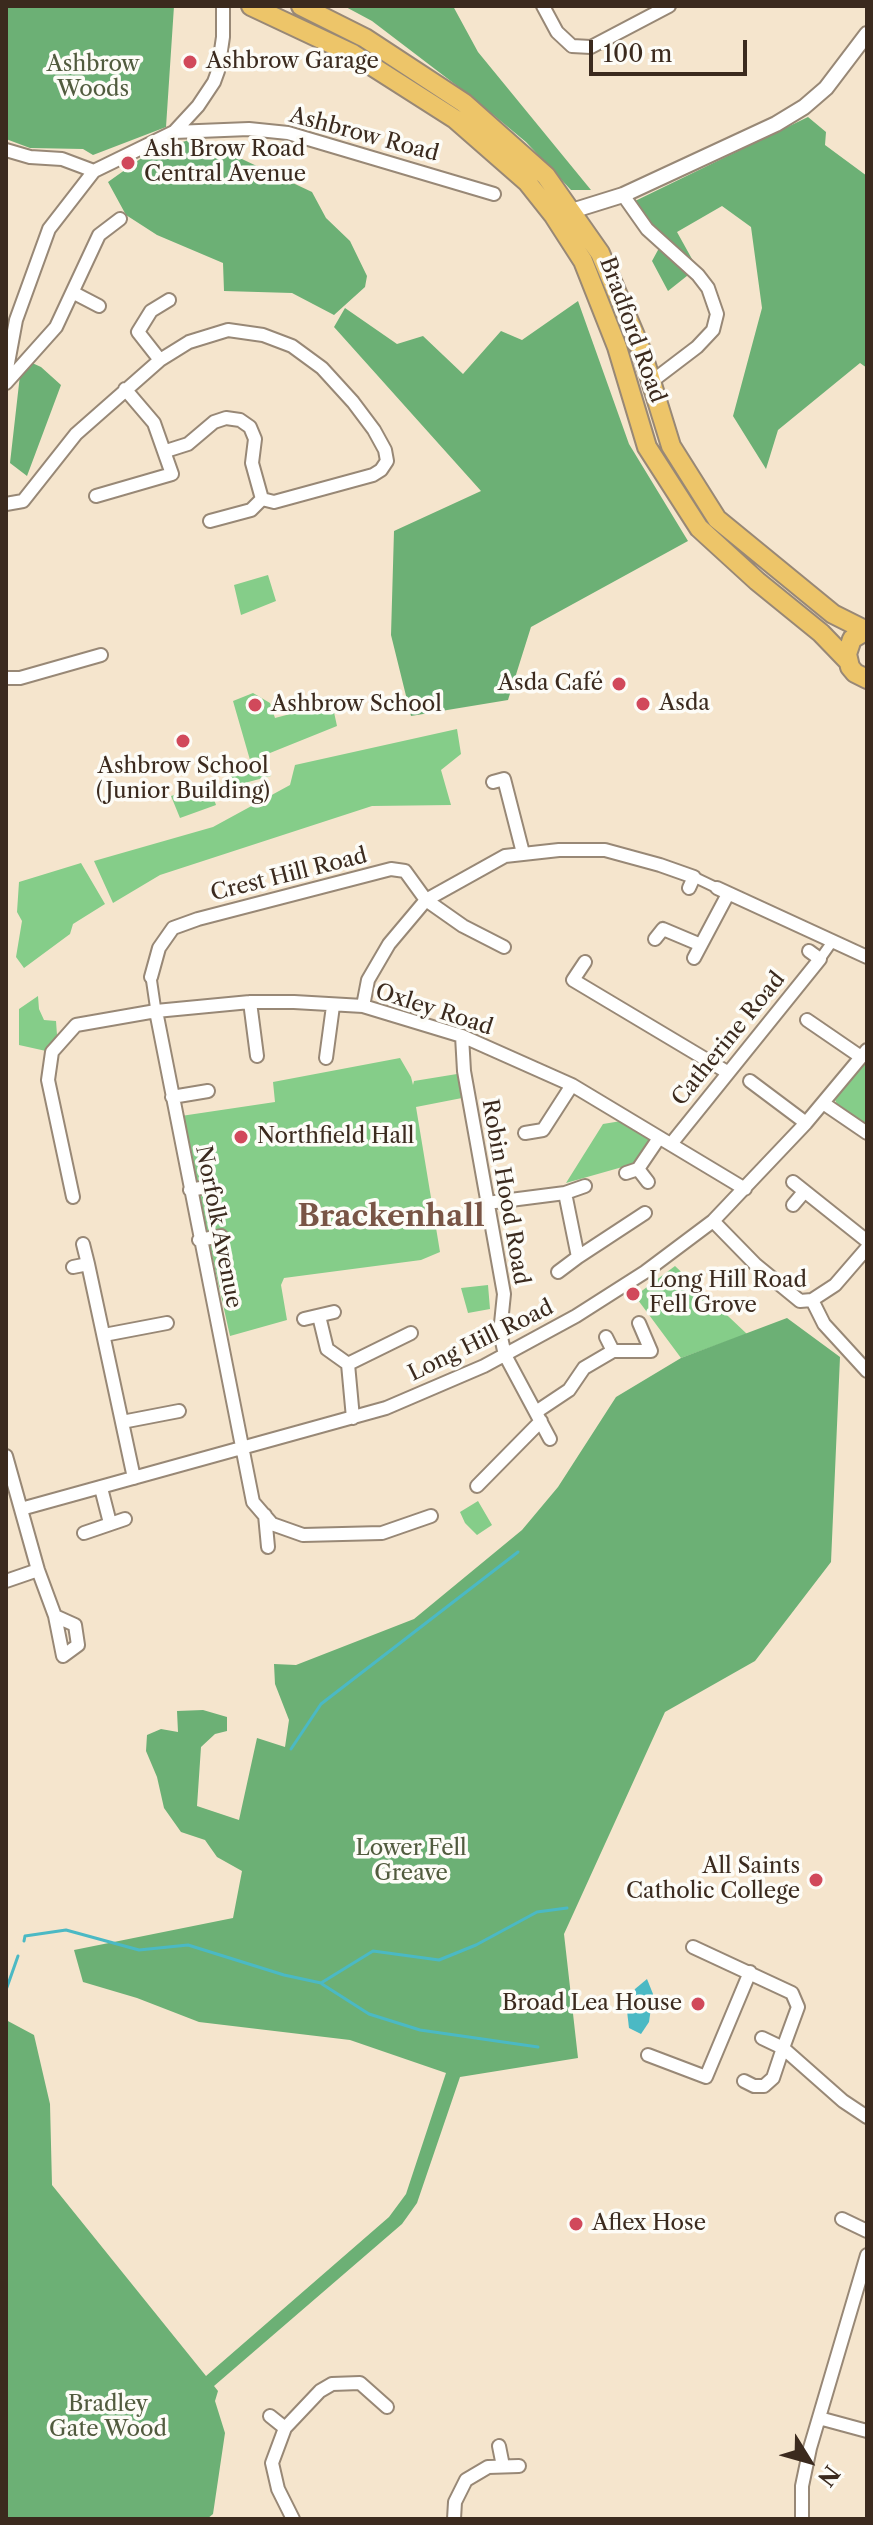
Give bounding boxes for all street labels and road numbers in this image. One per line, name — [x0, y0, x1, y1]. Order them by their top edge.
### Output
street label: Ashbrow Road — [287, 102, 441, 168]
street label: Bradford Road — [593, 254, 671, 406]
street label: Crest Hill Road — [208, 843, 370, 907]
street label: Catherine Road — [667, 967, 791, 1111]
street label: Oxley Road — [372, 979, 496, 1041]
street label: Robin Hood Road — [476, 1097, 534, 1287]
street label: Norfolk Avenue — [189, 1144, 247, 1310]
street label: Long Hill Road — [404, 1295, 558, 1387]

